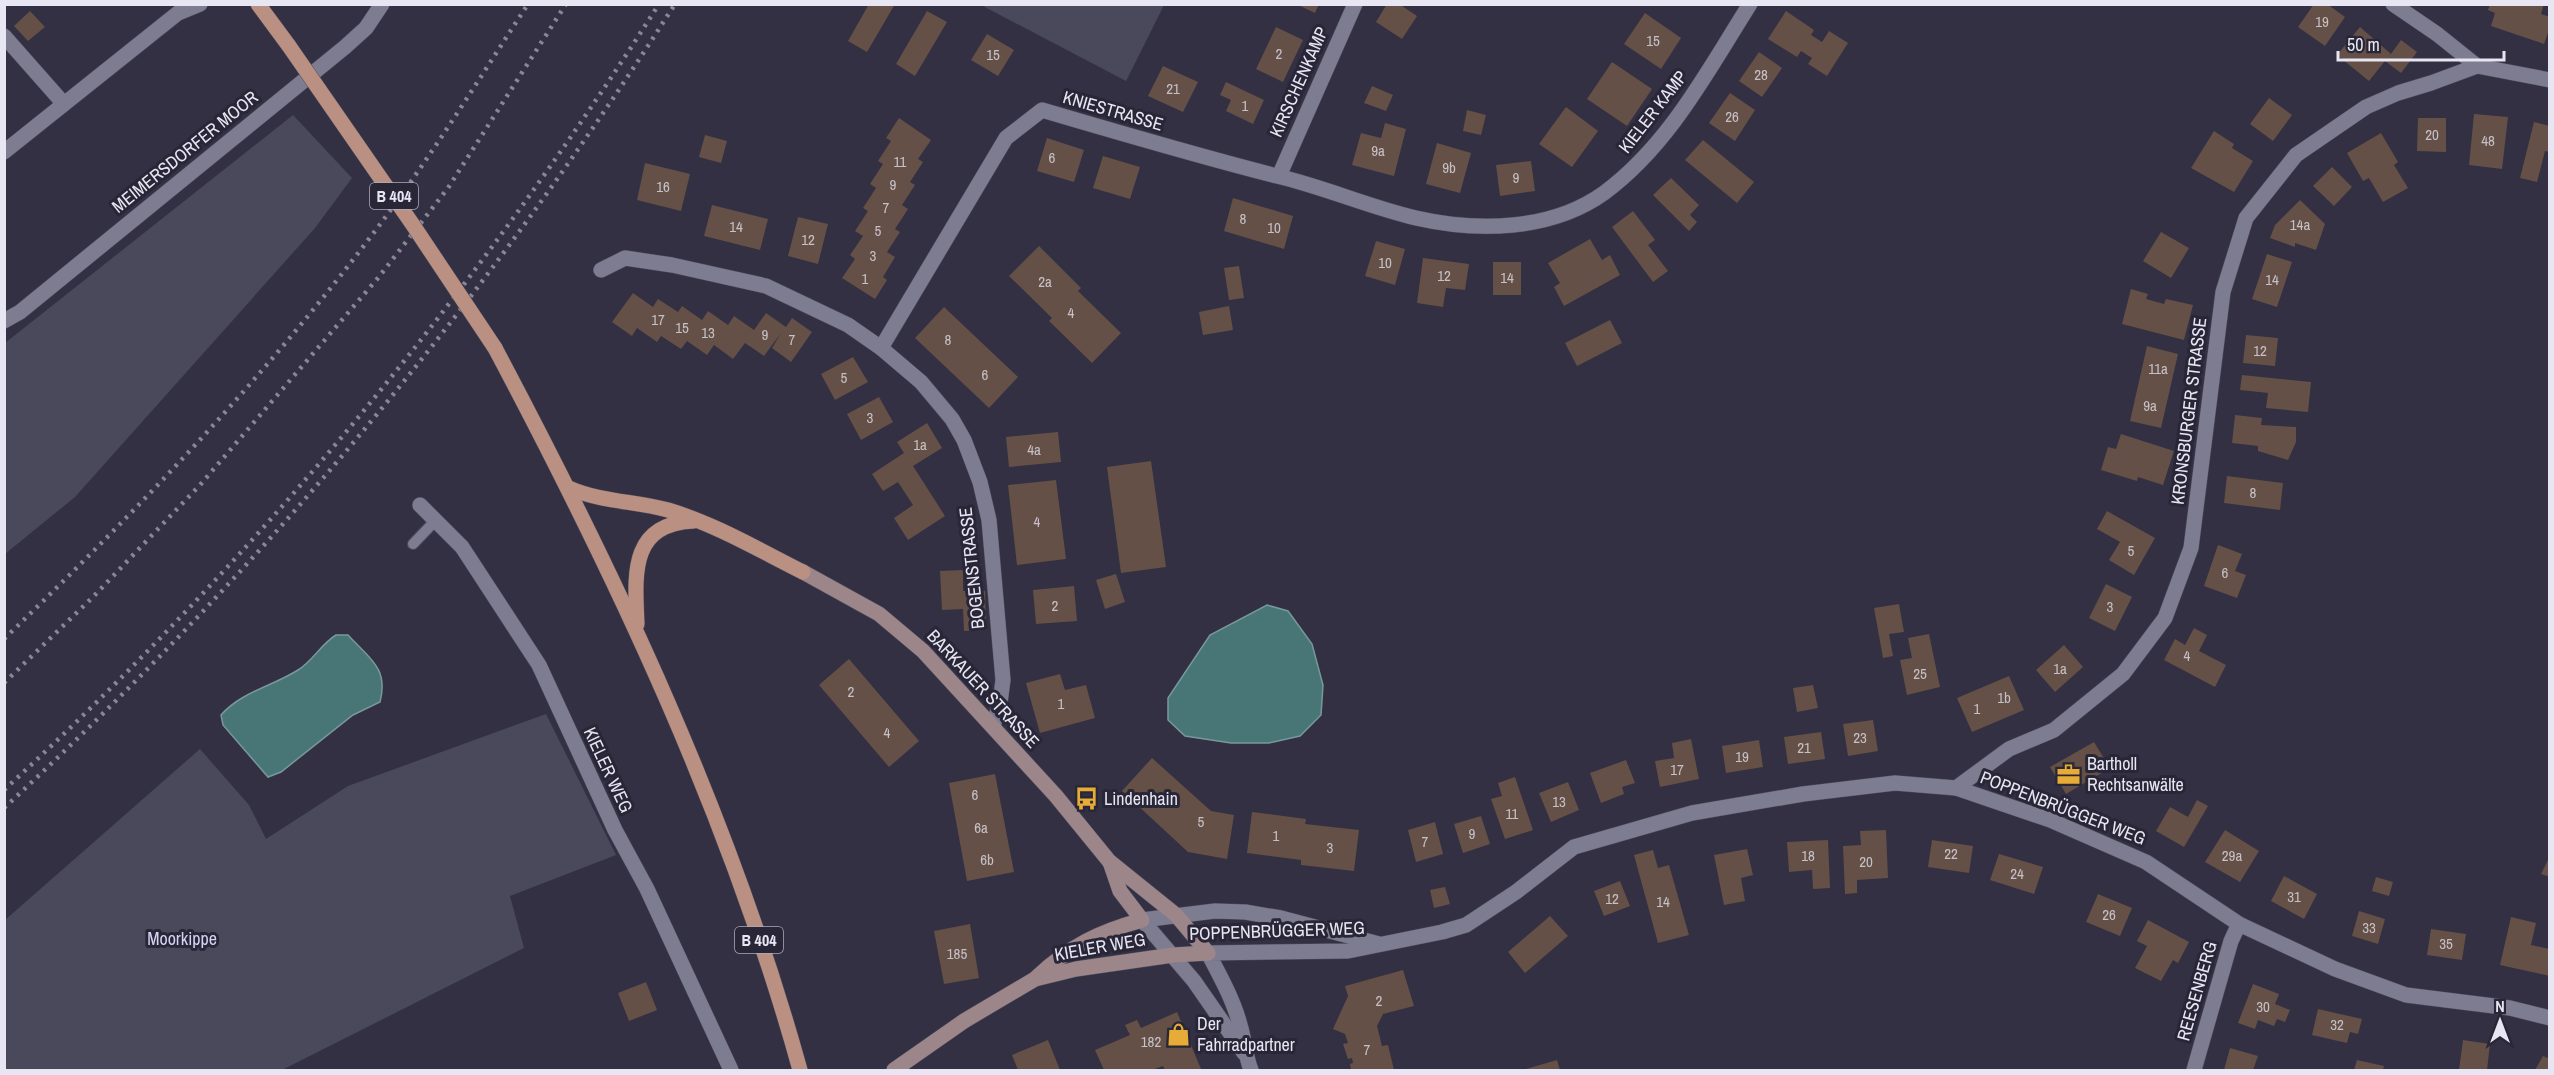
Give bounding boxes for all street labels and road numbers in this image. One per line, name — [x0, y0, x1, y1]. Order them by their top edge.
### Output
street label: KIRSCHENKAMP — [1263, 23, 1334, 141]
street label: KIELER KAMP — [1612, 65, 1693, 158]
street label: KNIESTRASSE — [1060, 84, 1166, 137]
street label: MEIMERSDORFER MOOR — [106, 85, 263, 218]
road number: B 404 — [370, 183, 418, 209]
street label: KRONSBURGER STRASSE — [2165, 316, 2212, 506]
street label: BOGENSTRASSE — [953, 506, 990, 630]
street label: BARKAUER STRASSE — [922, 624, 1045, 754]
street label: KIELER WEG — [578, 723, 639, 817]
street label: POPPENBRÜGGER WEG — [1977, 764, 2150, 851]
street label: POPPENBRÜGGER WEG — [1189, 915, 1365, 946]
street label: KIELER WEG — [1053, 926, 1147, 967]
road number: B 404 — [735, 927, 783, 953]
street label: REESENBERG — [2170, 938, 2223, 1044]

